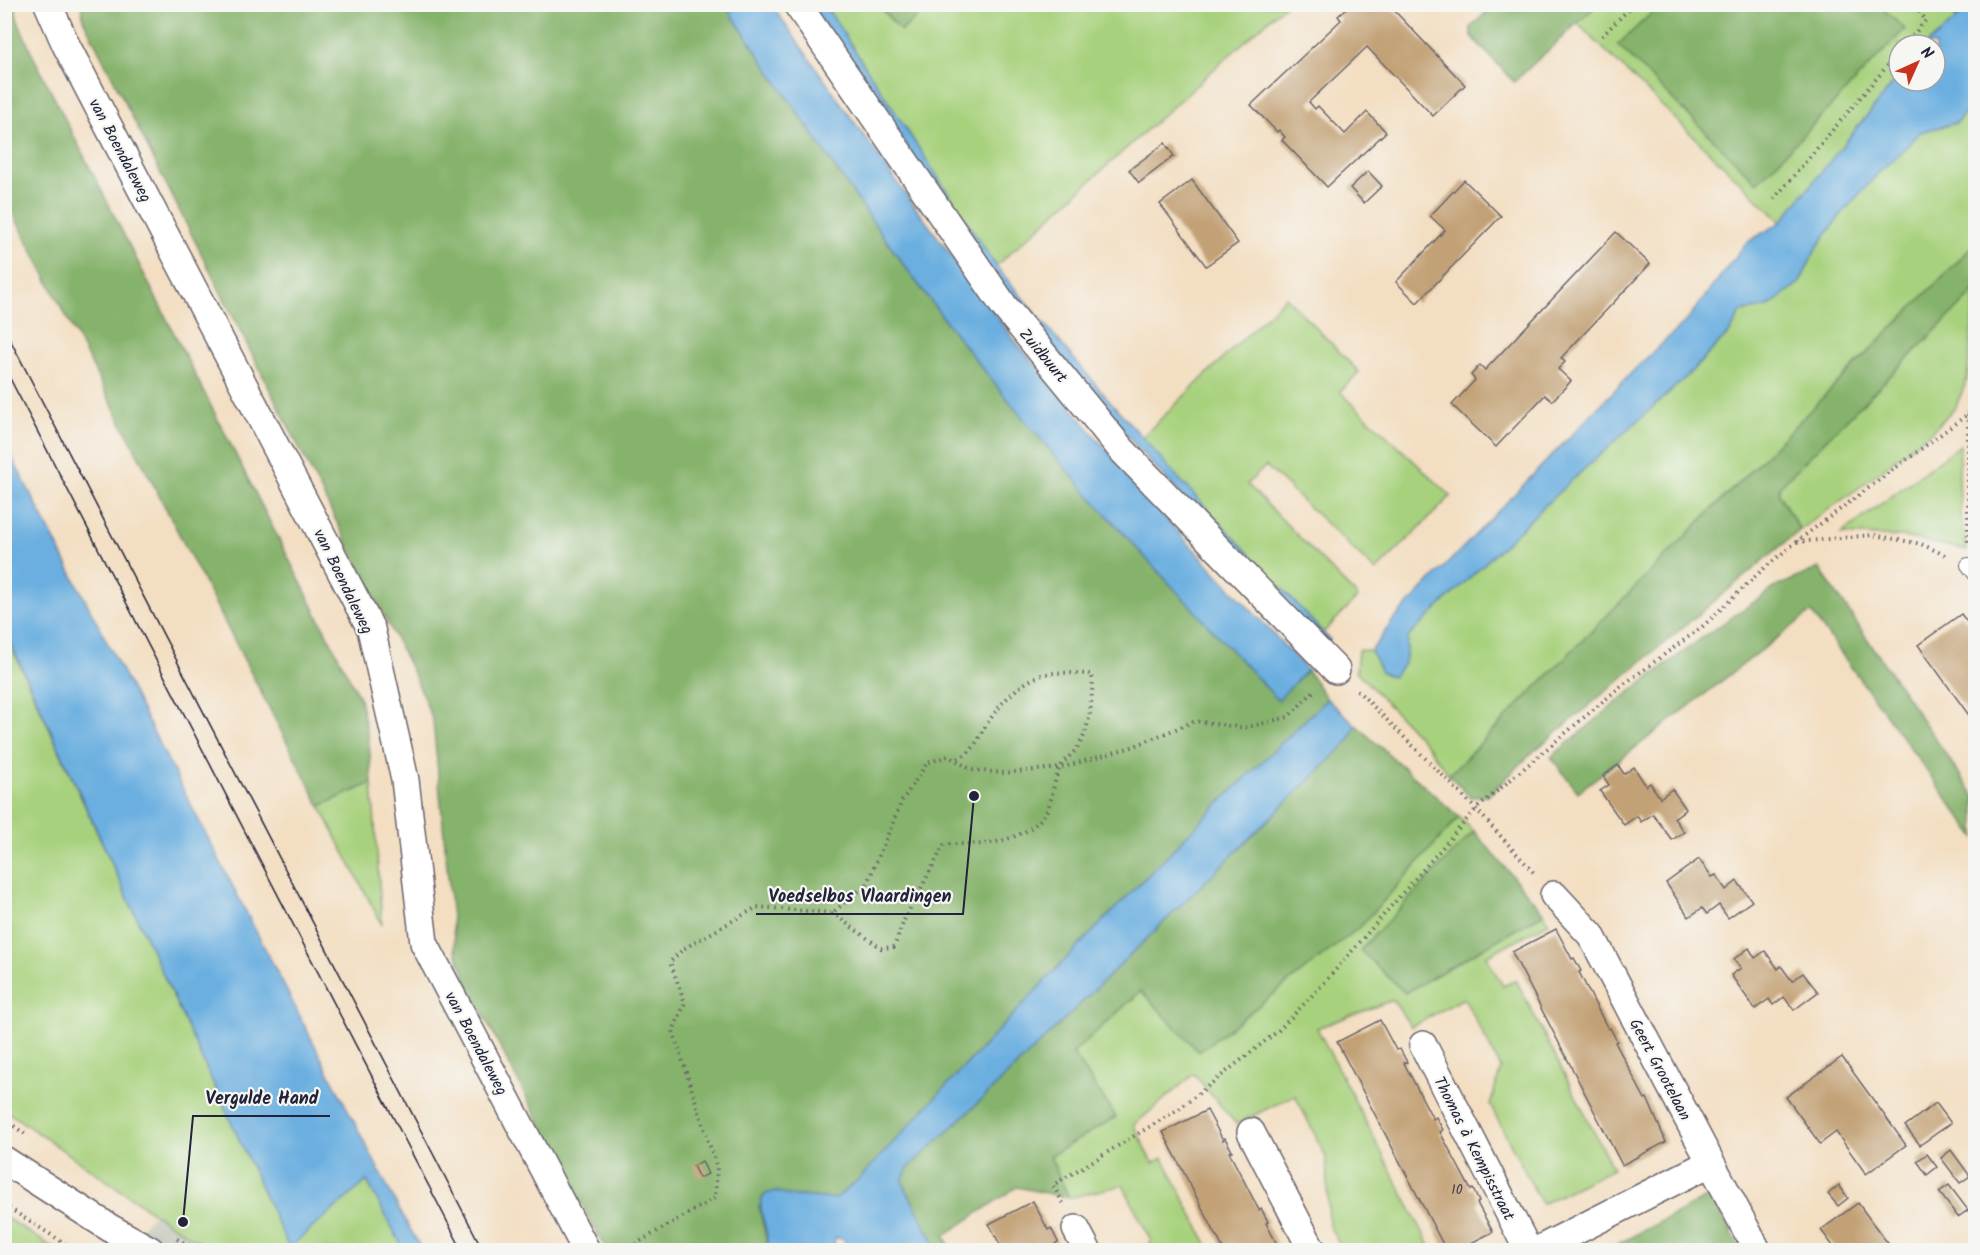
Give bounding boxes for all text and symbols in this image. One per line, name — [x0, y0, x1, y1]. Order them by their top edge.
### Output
north arrow — [1887, 33, 1947, 93]
text: N — [1914, 41, 1939, 66]
street label: van Boendaleweg — [82, 94, 158, 207]
street label: Zuidbuurt — [1012, 323, 1074, 389]
street label: van Boendaleweg — [306, 525, 379, 639]
callout: Voedselbos Vlaardingen — [756, 878, 963, 914]
text: Voedselbos Vlaardingen — [768, 883, 952, 912]
street label: van Boendaleweg — [438, 987, 514, 1100]
street label: Geert Grootelaan — [1622, 1014, 1697, 1125]
street label: Thomas à Kempisstraat — [1426, 1072, 1521, 1226]
callout: Vergulde Hand — [193, 1080, 330, 1116]
text: Vergulde Hand — [205, 1085, 319, 1114]
house number: 10 — [1451, 1179, 1463, 1201]

